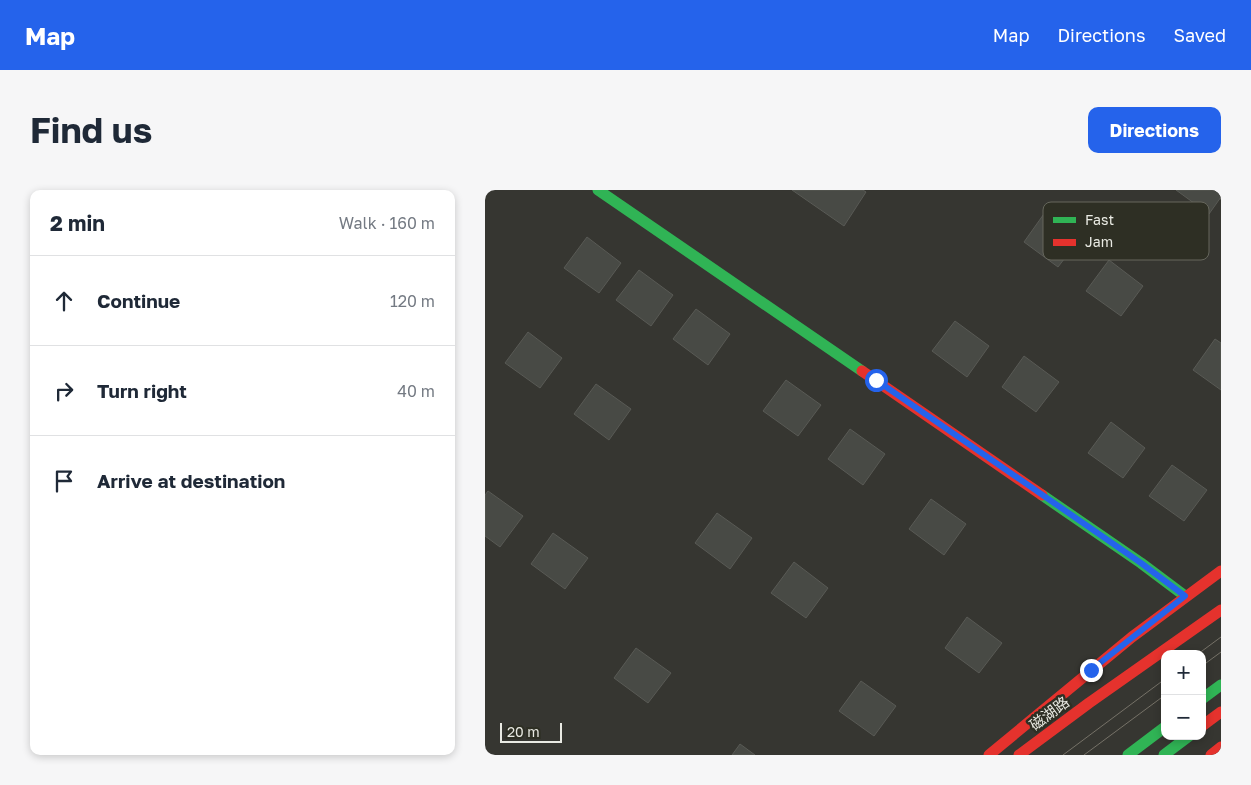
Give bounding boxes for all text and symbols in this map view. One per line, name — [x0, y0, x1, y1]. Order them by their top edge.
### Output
text: Map — [25, 21, 75, 50]
text: Map — [993, 24, 1029, 46]
text: Directions — [1057, 24, 1145, 46]
text: Saved — [1173, 24, 1226, 46]
button: Directions — [1088, 107, 1221, 153]
text: Find us — [30, 109, 152, 151]
legend — [1043, 202, 1209, 260]
text: 2 min — [50, 210, 105, 236]
text: Fast — [1085, 211, 1114, 228]
text: Walk · 160 m — [339, 213, 435, 233]
text: Jam — [1085, 233, 1113, 250]
icon: ahead — [50, 287, 78, 315]
text: Continue — [97, 289, 180, 312]
text: 120 m — [390, 291, 435, 311]
route start — [865, 369, 888, 392]
icon: right — [50, 377, 78, 405]
text: Turn right — [97, 379, 187, 402]
text: 40 m — [397, 381, 435, 401]
icon: arrive — [50, 467, 78, 495]
text: Arrive at destination — [97, 469, 285, 492]
map controls — [1161, 650, 1206, 740]
button: + — [1161, 650, 1206, 695]
route end — [1080, 659, 1103, 682]
street label: 磁湖路 — [1026, 692, 1072, 734]
button: − — [1161, 695, 1206, 740]
scale bar — [500, 720, 563, 743]
text: 20 m — [507, 723, 540, 740]

